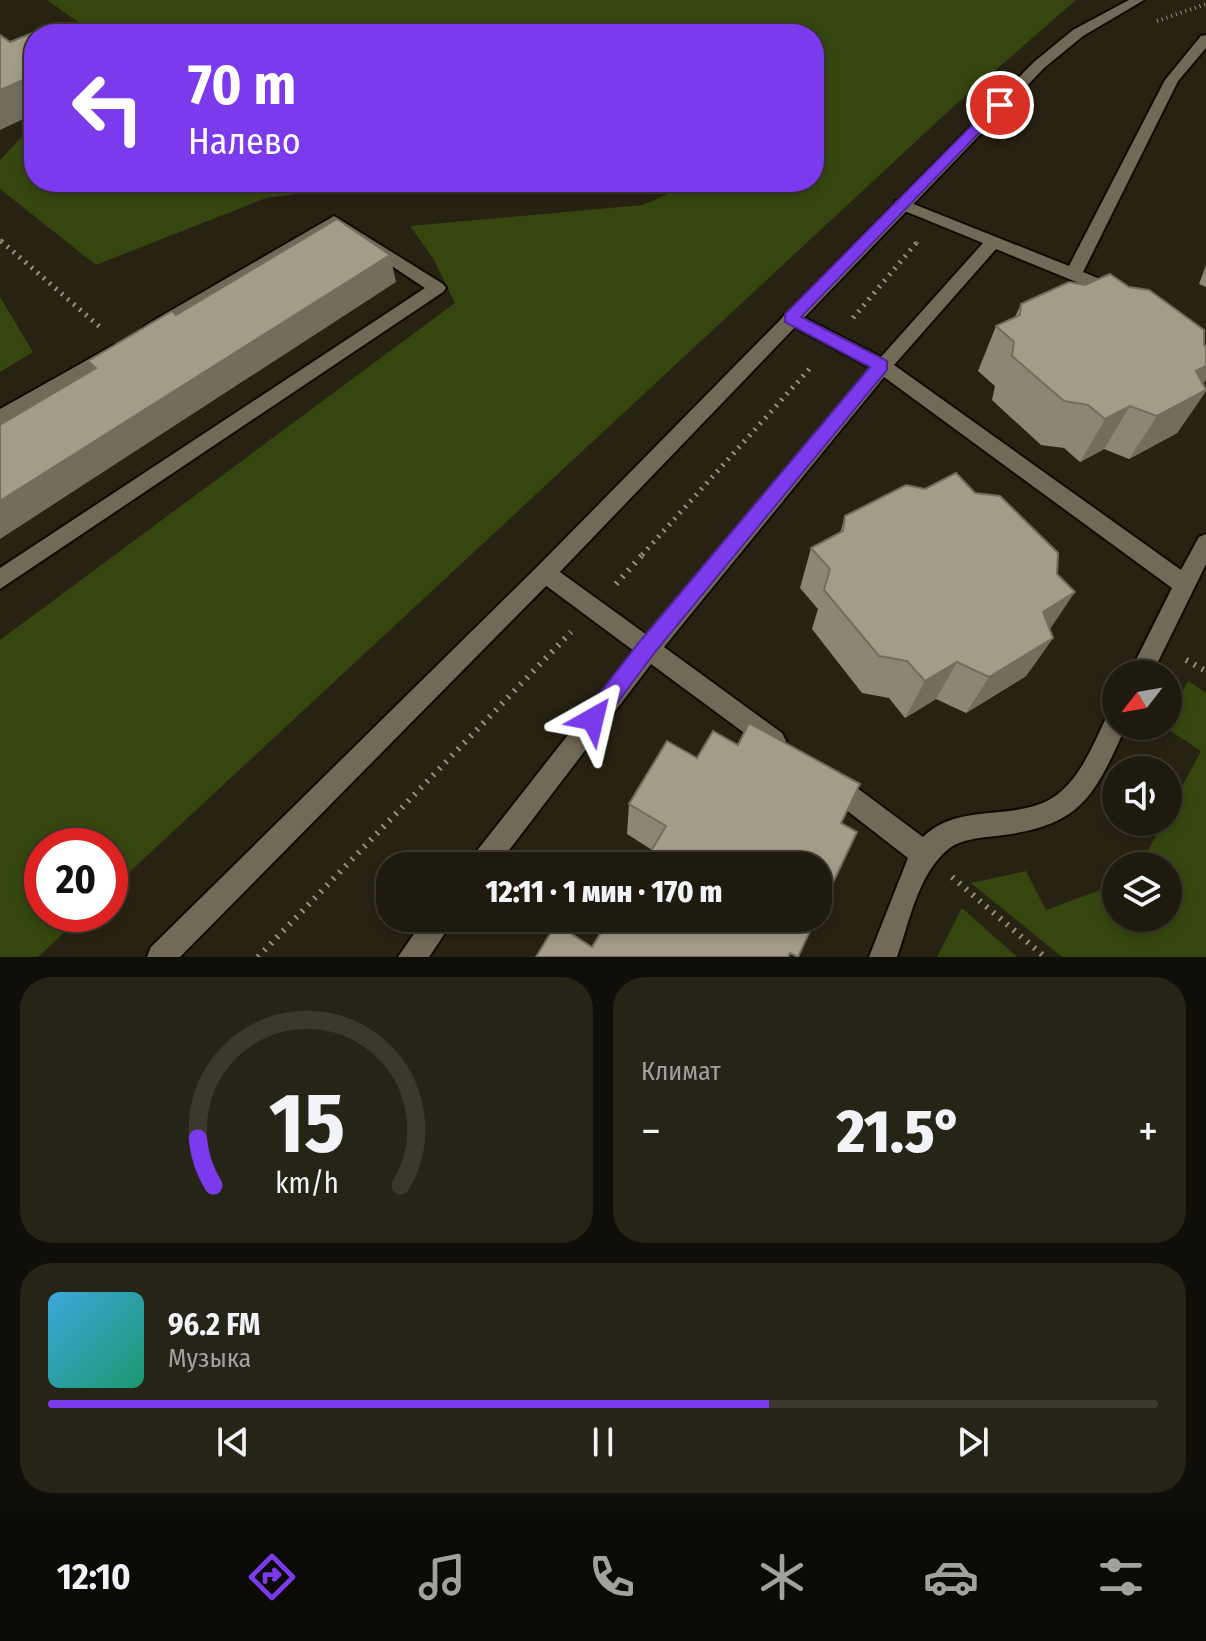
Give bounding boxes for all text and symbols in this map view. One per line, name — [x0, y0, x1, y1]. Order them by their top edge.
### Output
text: 70 m — [188, 52, 296, 119]
icon: left — [56, 56, 160, 160]
pin — [966, 71, 1034, 139]
icon: arrive — [978, 83, 1022, 127]
text: Налево — [188, 120, 301, 164]
north arrow — [1102, 660, 1182, 740]
map controls — [1102, 660, 1182, 932]
position arrow — [551, 677, 635, 761]
button: sound — [1102, 756, 1182, 836]
speed limit sign: 20 — [24, 828, 128, 932]
button: layers — [1102, 852, 1182, 932]
text: 12:11 · 1 мин · 170 m — [486, 874, 722, 910]
text: Климат — [641, 1056, 721, 1087]
text: 15 — [268, 1074, 345, 1174]
text: 21.5° — [837, 1096, 962, 1168]
text: − — [641, 1105, 661, 1158]
text: + — [1138, 1105, 1158, 1158]
text: km/h — [275, 1166, 338, 1201]
text: 96.2 FM — [168, 1307, 260, 1343]
text: Музыка — [168, 1343, 251, 1374]
icon: previous — [211, 1420, 255, 1464]
icon: pause — [581, 1420, 625, 1464]
icon: next — [951, 1420, 995, 1464]
icon: directions — [244, 1549, 300, 1605]
icon: music — [414, 1549, 470, 1605]
icon: phone — [584, 1549, 640, 1605]
icon: climate — [754, 1549, 810, 1605]
icon: car — [923, 1549, 979, 1605]
icon: filters — [1093, 1549, 1149, 1605]
text: 12:10 — [57, 1555, 131, 1599]

